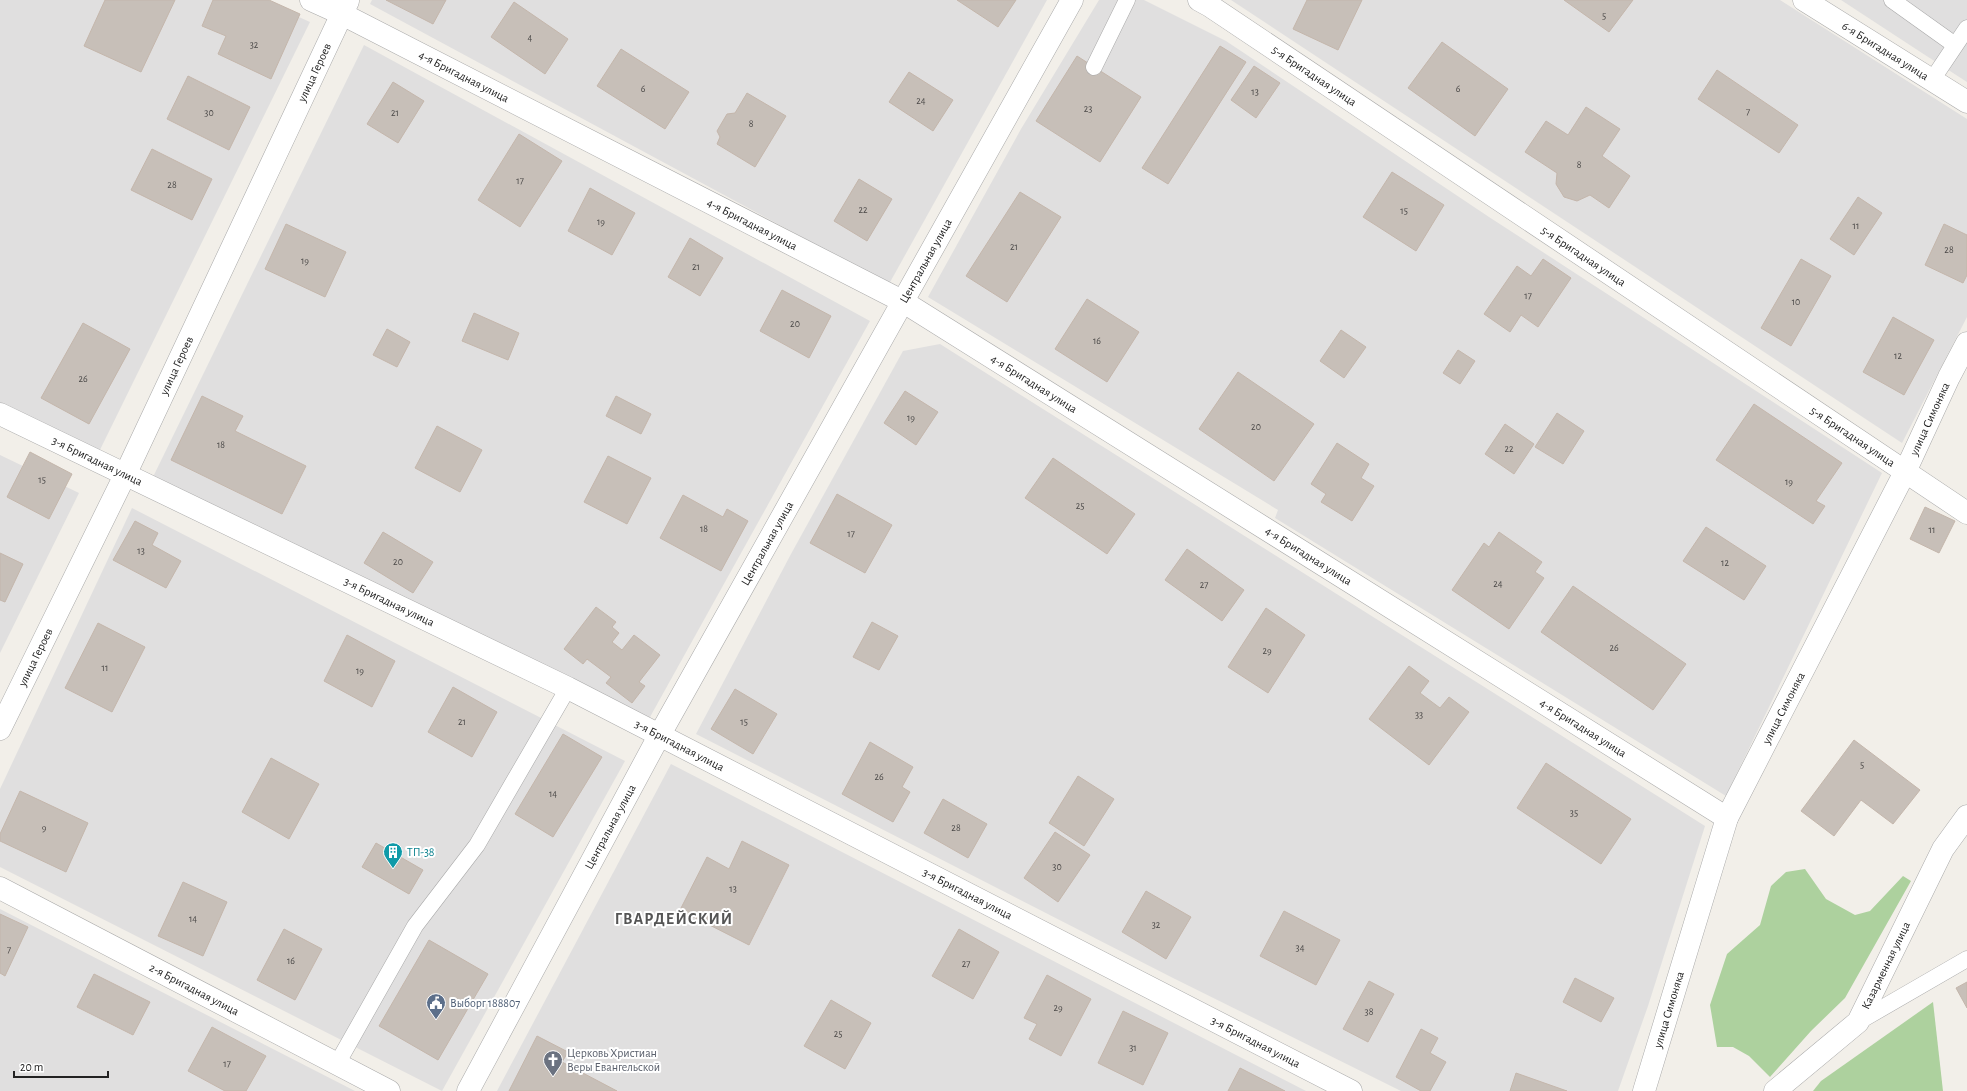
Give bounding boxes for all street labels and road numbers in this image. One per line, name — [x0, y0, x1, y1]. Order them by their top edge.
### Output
street label: 6-я Бригадная улица — [1840, 19, 1931, 83]
street label: улица Героев — [295, 41, 333, 105]
street label: 5-я Бригадная улица — [1270, 43, 1359, 109]
street label: 4-я Бригадная улица — [417, 48, 511, 105]
street label: 4-я Бригадная улица — [705, 196, 800, 253]
street label: Центральная улица — [897, 216, 954, 305]
street label: 5-я Бригадная улица — [1539, 224, 1628, 289]
street label: улица Героев — [157, 334, 196, 398]
street label: 4-я Бригадная улица — [989, 352, 1080, 415]
street label: улица Симоняка — [1907, 380, 1952, 459]
street label: 5-я Бригадная улица — [1808, 404, 1897, 469]
street label: 3-я Бригадная улица — [50, 434, 145, 488]
street label: Центральная улица — [739, 499, 796, 588]
street label: 4-я Бригадная улица — [1263, 524, 1354, 588]
street label: 3-я Бригадная улица — [342, 575, 437, 629]
street label: улица Героев — [16, 626, 55, 690]
street label: улица Симоняка — [1760, 670, 1807, 747]
street label: 4-я Бригадная улица — [1538, 696, 1629, 760]
street label: 3-я Бригадная улица — [633, 717, 727, 774]
street label: Центральная улица — [582, 782, 638, 871]
street label: 3-я Бригадная улица — [921, 866, 1015, 922]
street label: Казарменная улица — [1859, 919, 1913, 1011]
street label: 2-я Бригадная улица — [147, 961, 241, 1018]
street label: улица Симоняка — [1651, 970, 1686, 1050]
street label: 3-я Бригадная улица — [1209, 1014, 1303, 1070]

